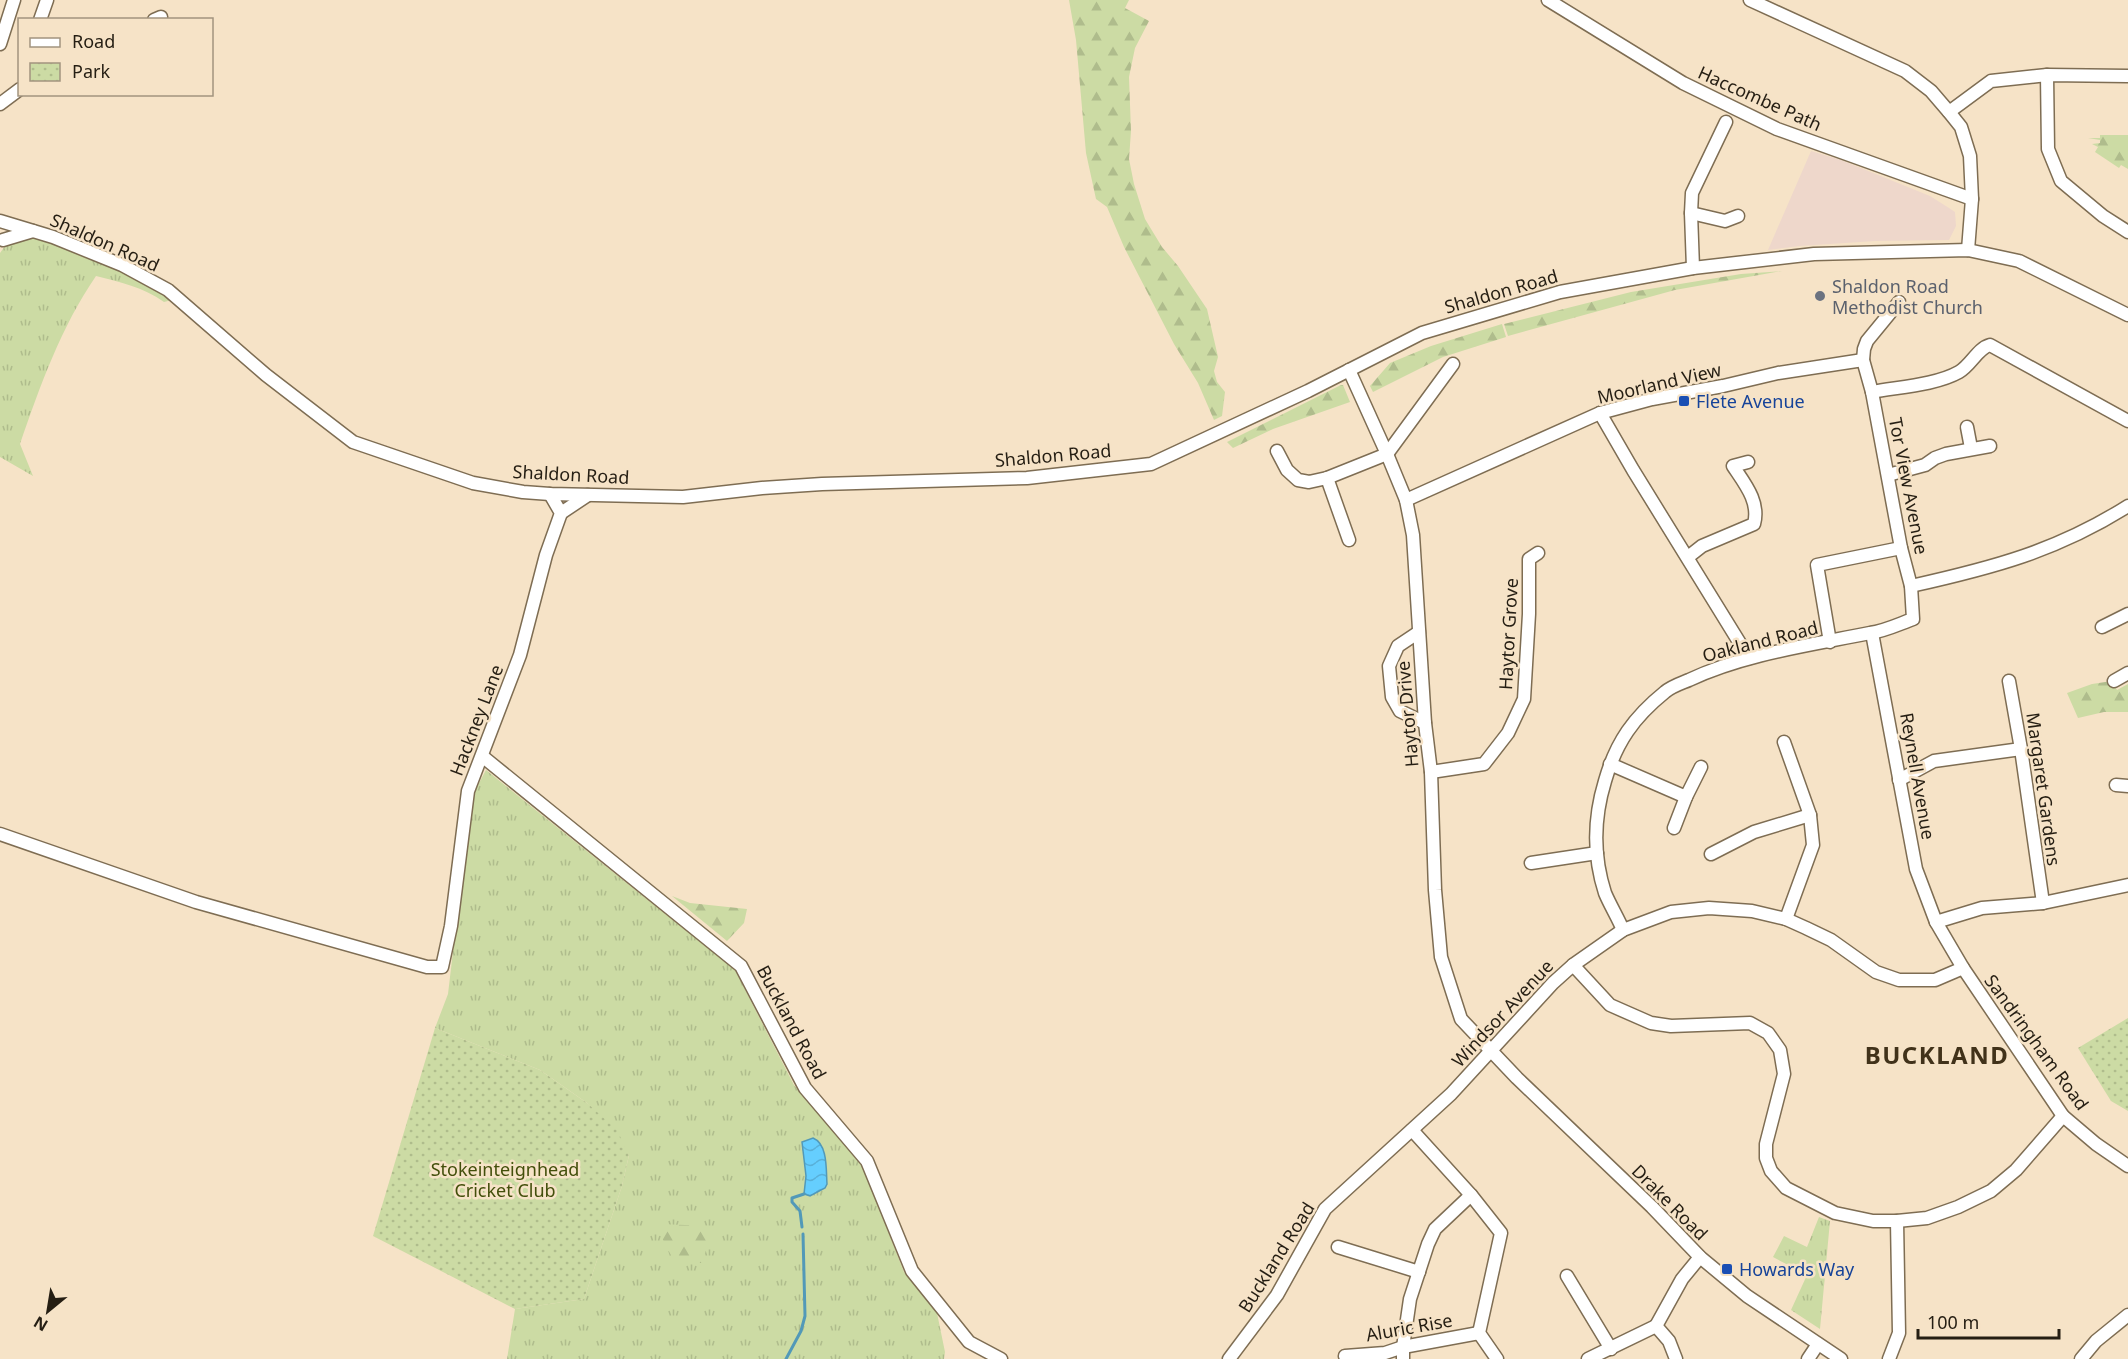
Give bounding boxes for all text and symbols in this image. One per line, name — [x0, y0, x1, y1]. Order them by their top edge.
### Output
legend — [18, 18, 213, 96]
text: Road — [72, 29, 115, 53]
text: Park — [72, 59, 110, 83]
street label: Haccombe Path — [1694, 60, 1826, 136]
street label: Shaldon Road — [47, 207, 163, 277]
street label: Shaldon Road — [1442, 263, 1560, 319]
place label: Shaldon Road Methodist Church — [1832, 274, 1983, 319]
marker: Shaldon Road Methodist Church — [1813, 289, 1827, 303]
street label: Moorland View — [1595, 357, 1723, 409]
place label: Flete Avenue — [1696, 389, 1805, 413]
marker: Flete Avenue — [1677, 394, 1691, 408]
street label: Tor View Avenue — [1884, 415, 1934, 557]
street label: Shaldon Road — [994, 438, 1112, 472]
street label: Shaldon Road — [512, 459, 630, 489]
street label: Haytor Grove — [1493, 577, 1523, 691]
street label: Oakland Road — [1700, 615, 1820, 667]
street label: Haytor Drive — [1390, 660, 1424, 768]
street label: Hackney Lane — [444, 661, 508, 779]
street label: Reynell Avenue — [1895, 711, 1941, 841]
street label: Margaret Gardens — [2021, 711, 2067, 867]
street label: Windsor Avenue — [1446, 954, 1558, 1072]
street label: Buckland Road — [752, 961, 832, 1083]
street label: Sandringham Road — [1980, 969, 2094, 1115]
district label: BUCKLAND — [1865, 1038, 2009, 1071]
park label: Stokeinteignhead Cricket Club — [431, 1157, 579, 1202]
street label: Drake Road — [1627, 1159, 1713, 1245]
street label: Buckland Road — [1232, 1197, 1320, 1317]
place label: Howards Way — [1739, 1257, 1855, 1281]
marker: Howards Way — [1720, 1262, 1734, 1276]
north arrow — [18, 1281, 78, 1341]
scale bar — [1918, 1302, 2059, 1340]
street label: Aluric Rise — [1364, 1308, 1454, 1346]
text: 100 m — [1927, 1310, 1979, 1334]
text: N — [29, 1311, 52, 1337]

